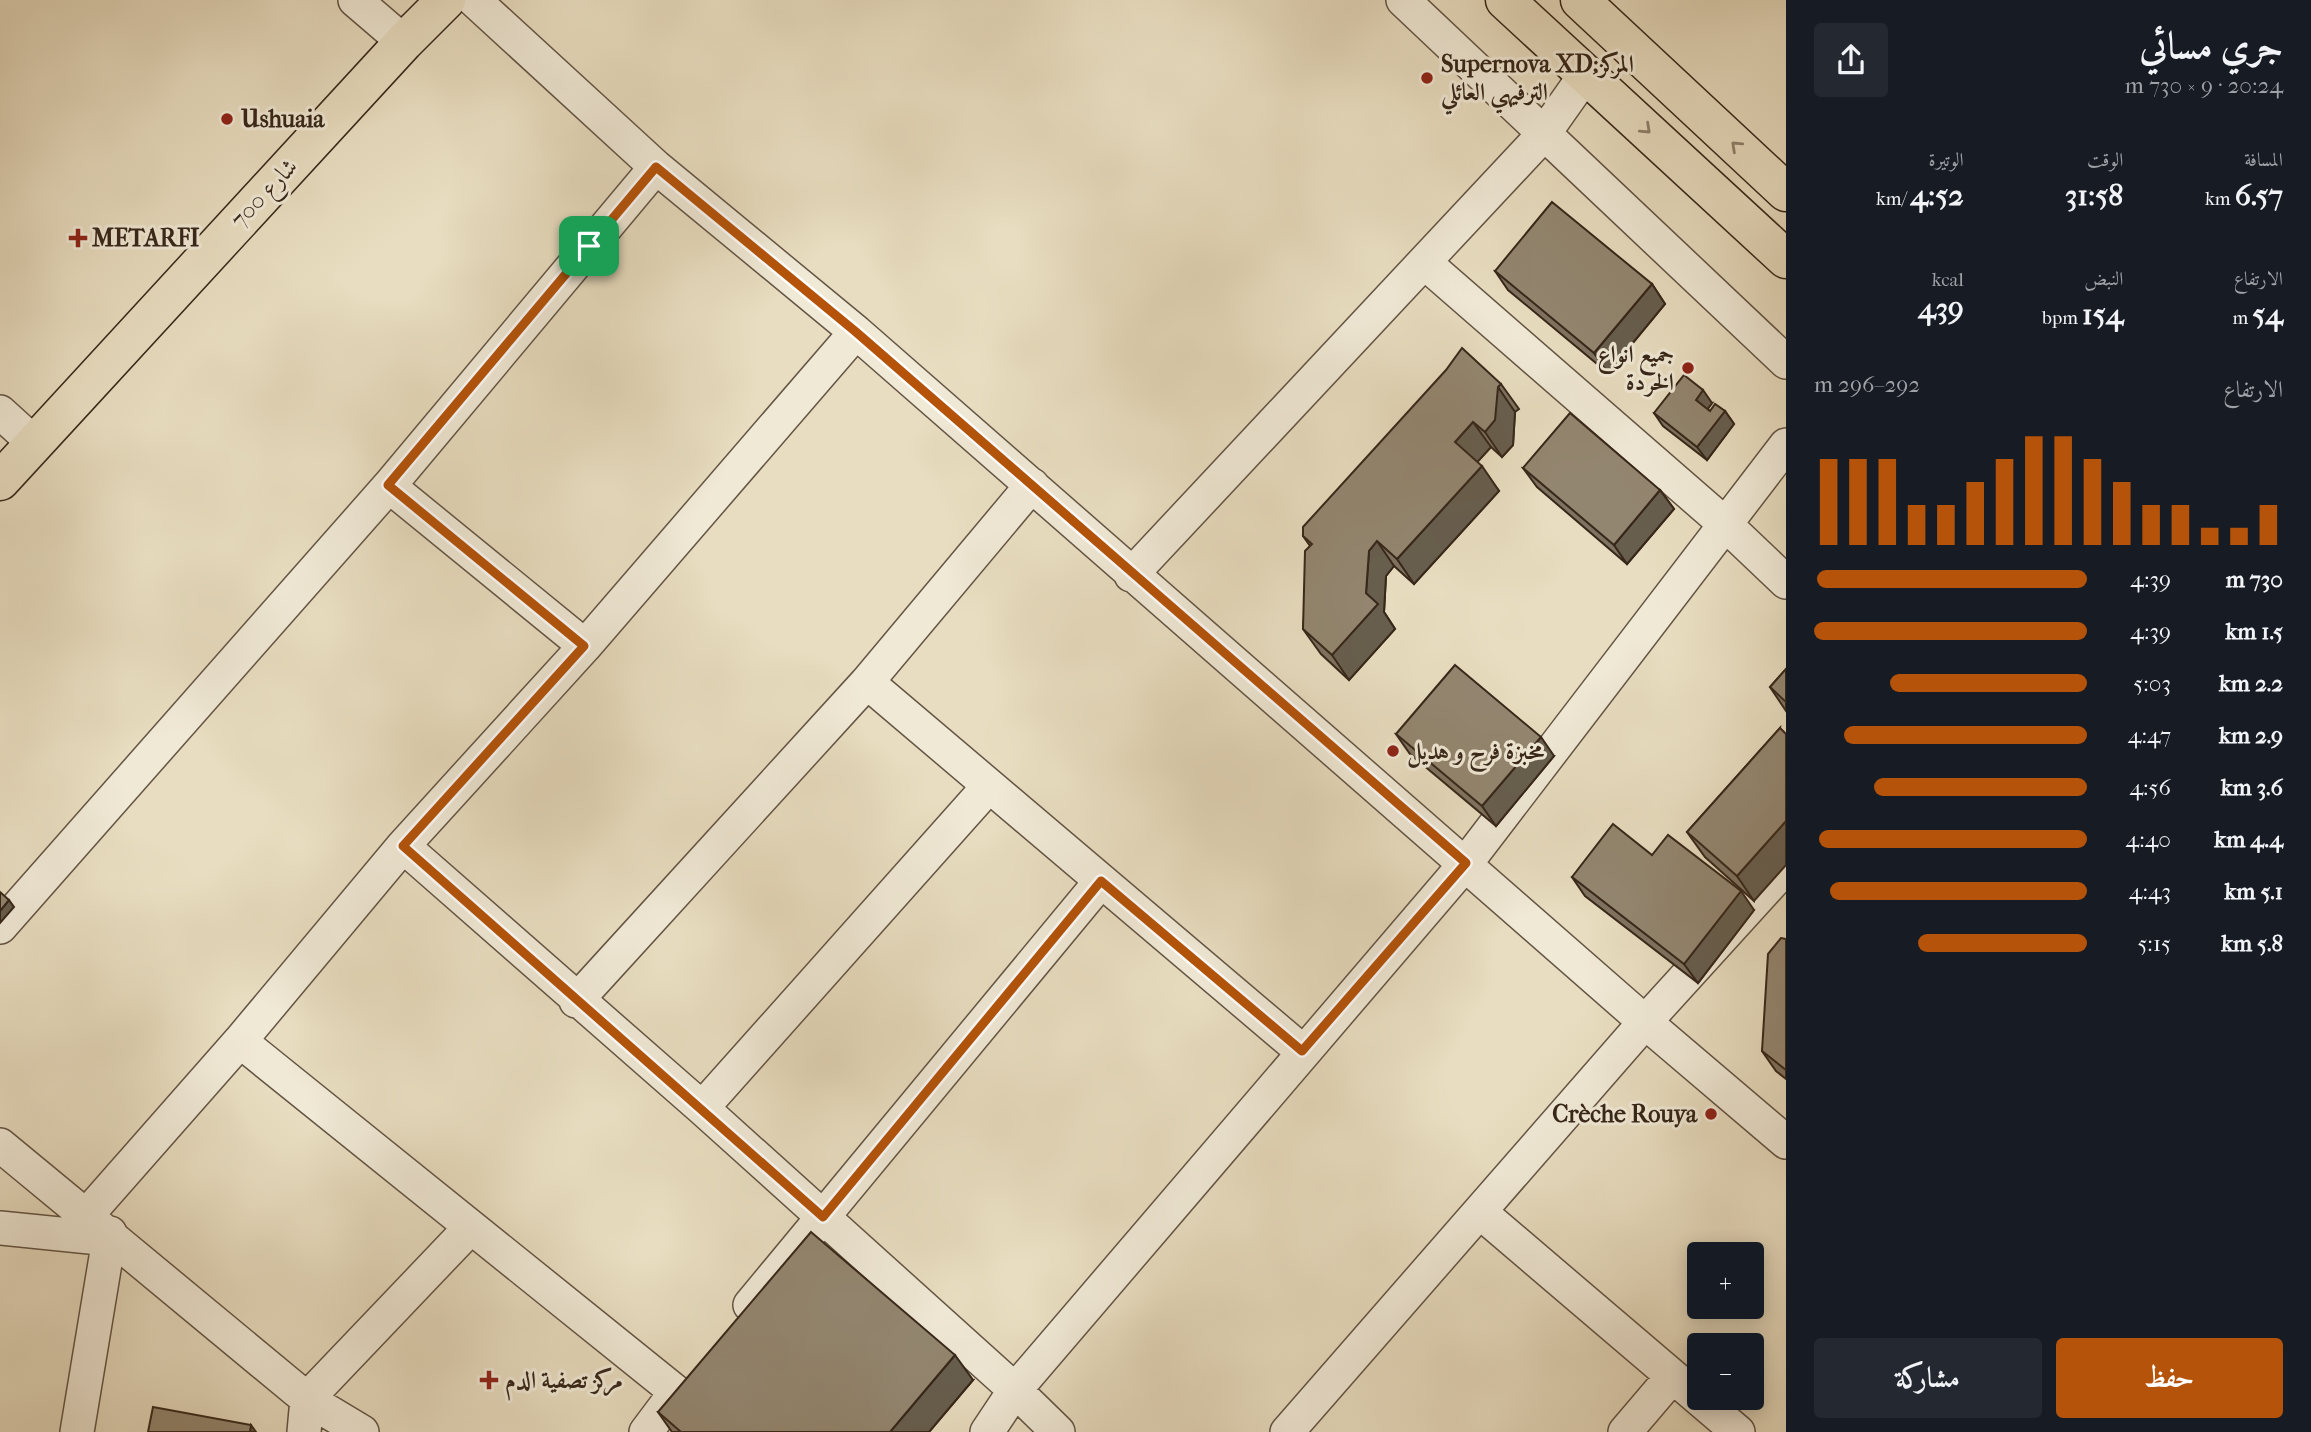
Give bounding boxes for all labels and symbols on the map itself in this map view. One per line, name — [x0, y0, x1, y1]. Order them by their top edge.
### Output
place label: Supernova XD;المركز الترفيهي العائلي — [1440, 50, 1634, 115]
marker: Supernova XD;المركز الترفيهي العائلي — [1419, 70, 1435, 86]
place label: Ushuaia — [240, 105, 325, 133]
marker: Ushuaia — [219, 111, 235, 127]
one-way arrow — [1638, 121, 1651, 134]
one-way arrow — [1731, 142, 1744, 154]
street label: شارع 700 — [225, 152, 308, 238]
pin — [559, 216, 619, 276]
place label: METARFI — [92, 224, 200, 252]
marker: METARFI — [70, 230, 86, 246]
place label: جميع انواع الخردة — [1597, 340, 1674, 397]
marker: جميع انواع الخردة — [1680, 360, 1696, 376]
place label: مخبزة فرح و هديل — [1407, 737, 1545, 773]
marker: مخبزة فرح و هديل — [1385, 743, 1401, 759]
place label: Crèche Rouya — [1552, 1100, 1698, 1128]
marker: Crèche Rouya — [1703, 1106, 1719, 1122]
place label: مركز تصفية الدم — [505, 1366, 623, 1401]
marker: مركز تصفية الدم — [479, 1370, 499, 1390]

